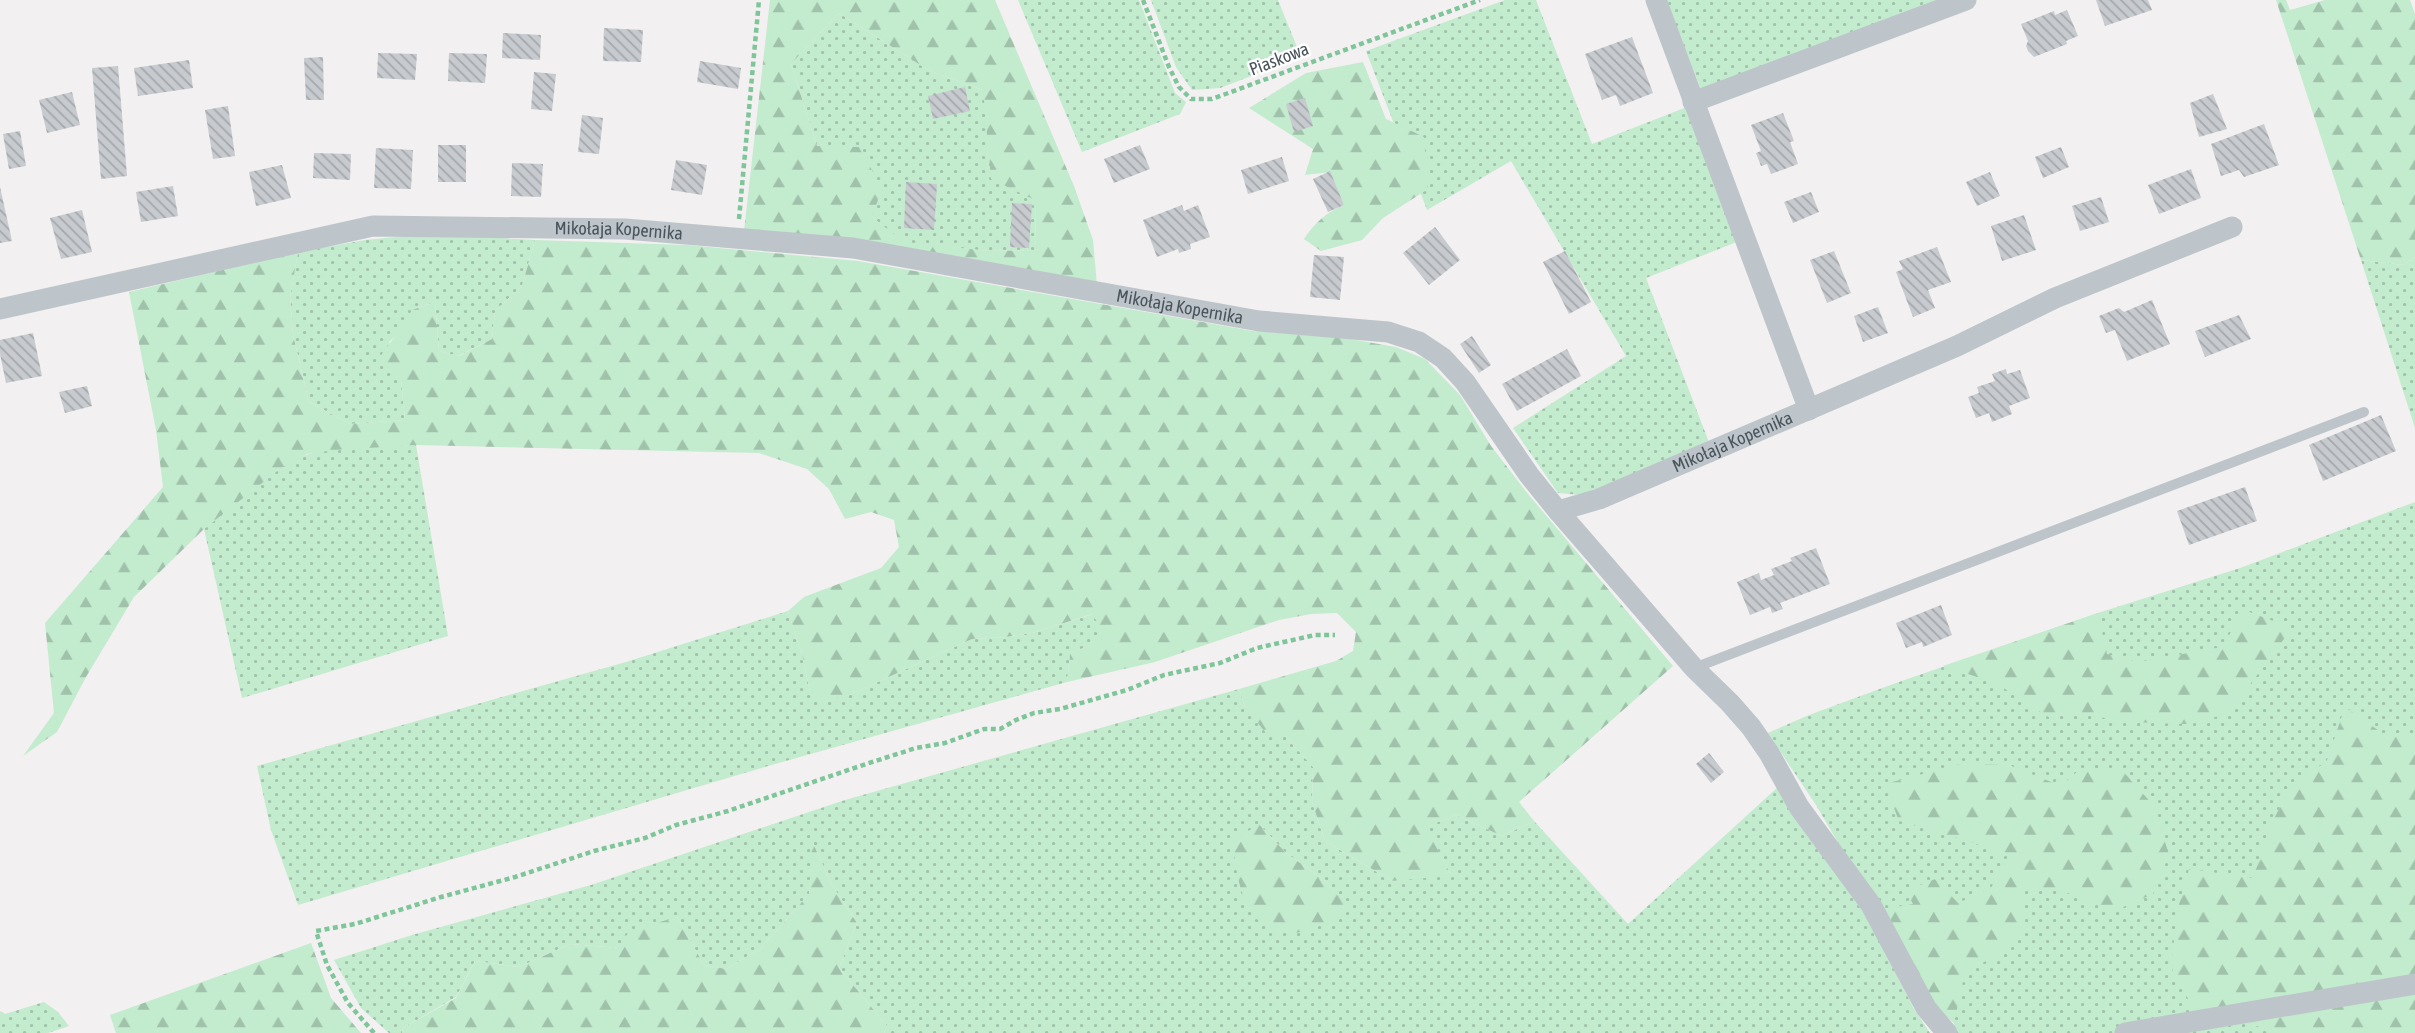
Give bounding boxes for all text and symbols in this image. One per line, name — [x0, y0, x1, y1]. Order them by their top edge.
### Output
street label: Piaskowa — [1246, 38, 1312, 79]
street label: Mikołaja Kopernika — [554, 217, 684, 244]
street label: Mikołaja Kopernika — [1115, 285, 1245, 328]
street label: Mikołaja Kopernika — [1669, 407, 1796, 476]

